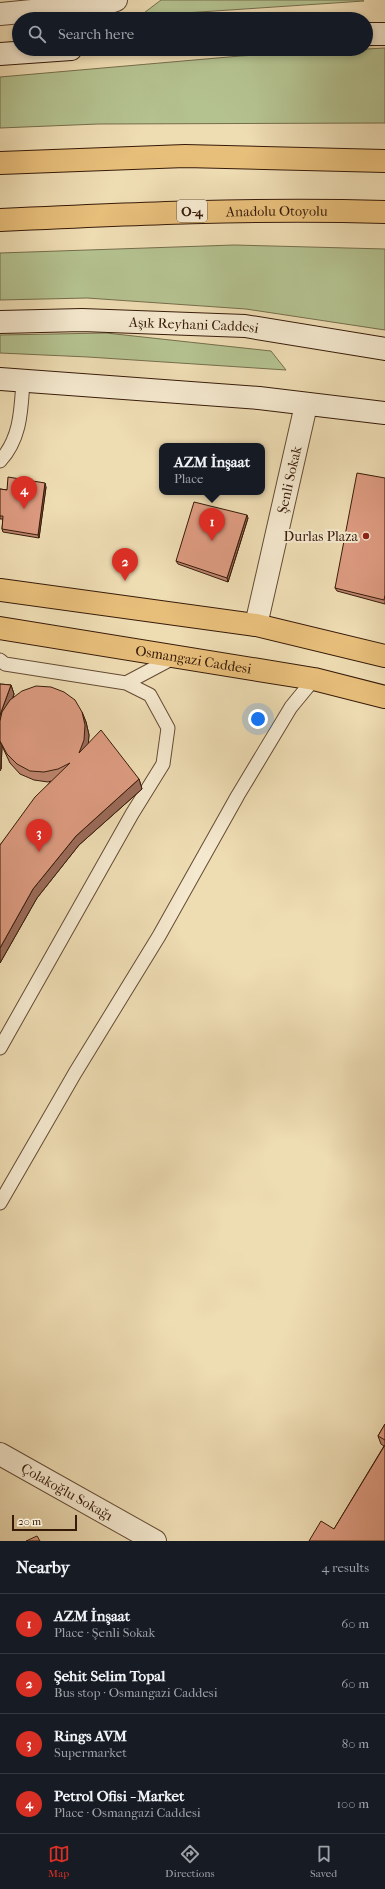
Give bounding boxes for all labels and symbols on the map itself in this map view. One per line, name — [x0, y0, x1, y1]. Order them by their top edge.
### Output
road number: O-4 — [177, 200, 207, 222]
street label: Anadolu Otoyolu — [225, 202, 328, 220]
street label: Aşık Reyhani Caddesi — [128, 313, 260, 337]
street label: Şenli Sokak — [273, 444, 305, 515]
pin: 4 — [11, 476, 37, 509]
pin: 1 — [199, 508, 225, 541]
place label: Durlas Plaza — [284, 528, 359, 545]
marker: Durlas Plaza — [361, 531, 371, 541]
pin: 2 — [112, 548, 138, 581]
street label: Osmangazi Caddesi — [134, 642, 253, 677]
your location — [248, 709, 268, 729]
pin: 3 — [26, 819, 52, 852]
street label: Çolakoğlu Sokağı — [18, 1459, 116, 1524]
scale bar — [12, 1513, 77, 1532]

